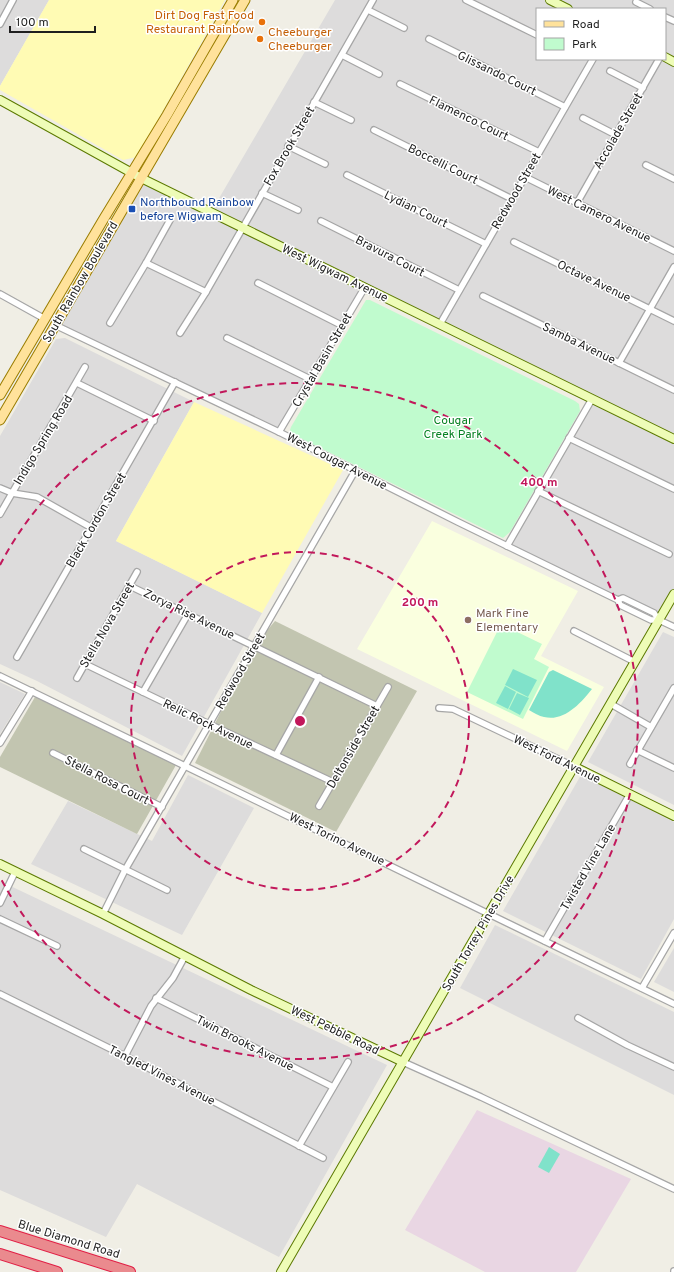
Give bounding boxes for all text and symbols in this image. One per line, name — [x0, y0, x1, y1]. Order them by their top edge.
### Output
scale bar — [10, 8, 95, 34]
place label: Dirt Dog Fast Food Restaurant Rainbow — [146, 8, 254, 38]
legend — [536, 8, 666, 60]
text: 100 m — [16, 15, 49, 31]
marker: Dirt Dog Fast Food Restaurant Rainbow — [257, 17, 267, 27]
text: Road — [572, 17, 600, 33]
place label: Cheeburger Cheeburger — [268, 25, 332, 55]
marker: Cheeburger Cheeburger — [255, 34, 265, 44]
text: Park — [572, 37, 597, 53]
street label: Glissando Court — [454, 48, 539, 100]
street label: Accolade Street — [591, 90, 647, 173]
street label: Flamenco Court — [426, 93, 511, 145]
street label: Fox Brook Street — [261, 104, 319, 189]
street label: Boccelli Court — [405, 141, 480, 189]
street label: Redwood Street — [488, 150, 545, 233]
street label: West Camero Avenue — [544, 183, 653, 247]
street label: Lydian Court — [381, 188, 450, 232]
place label: Northbound Rainbow before Wigwam — [140, 195, 255, 225]
marker: Northbound Rainbow before Wigwam — [127, 204, 137, 214]
street label: South Rainbow Boulevard — [40, 219, 122, 346]
street label: Bravura Court — [352, 233, 427, 281]
street label: West Wigwam Avenue — [279, 241, 390, 307]
street label: Octave Avenue — [554, 257, 633, 307]
street label: Crystal Basin Street — [289, 310, 356, 411]
street label: Samba Avenue — [539, 319, 618, 369]
street label: Indigo Spring Road — [11, 393, 77, 488]
park label: Cougar Creek Park — [423, 413, 483, 443]
street label: West Cougar Avenue — [284, 430, 389, 494]
street label: Black Cordon Street — [63, 470, 131, 571]
text: 400 m — [520, 475, 558, 491]
street label: Stella Nova Street — [77, 580, 139, 671]
street label: Zorya Rise Avenue — [140, 586, 237, 644]
text: 200 m — [402, 595, 438, 611]
place label: Mark Fine Elementary — [476, 606, 538, 636]
marker: Mark Fine Elementary — [463, 615, 473, 625]
street label: Redwood Street — [212, 630, 269, 713]
street label: Relic Rock Avenue — [160, 696, 255, 754]
street label: Deltonside Street — [324, 703, 384, 792]
centre of rings — [293, 714, 307, 728]
street label: West Ford Avenue — [510, 732, 603, 788]
street label: Stella Rosa Court — [61, 753, 152, 809]
street label: West Torino Avenue — [286, 810, 387, 870]
street label: Twisted Vine Lane — [558, 821, 620, 914]
street label: South Torrey Pines Drive — [439, 873, 519, 994]
street label: West Pebble Road — [288, 1002, 382, 1059]
street label: Twin Brooks Avenue — [193, 1012, 296, 1075]
street label: Tangled Vines Avenue — [106, 1042, 218, 1110]
street label: Blue Diamond Road — [16, 1217, 122, 1263]

